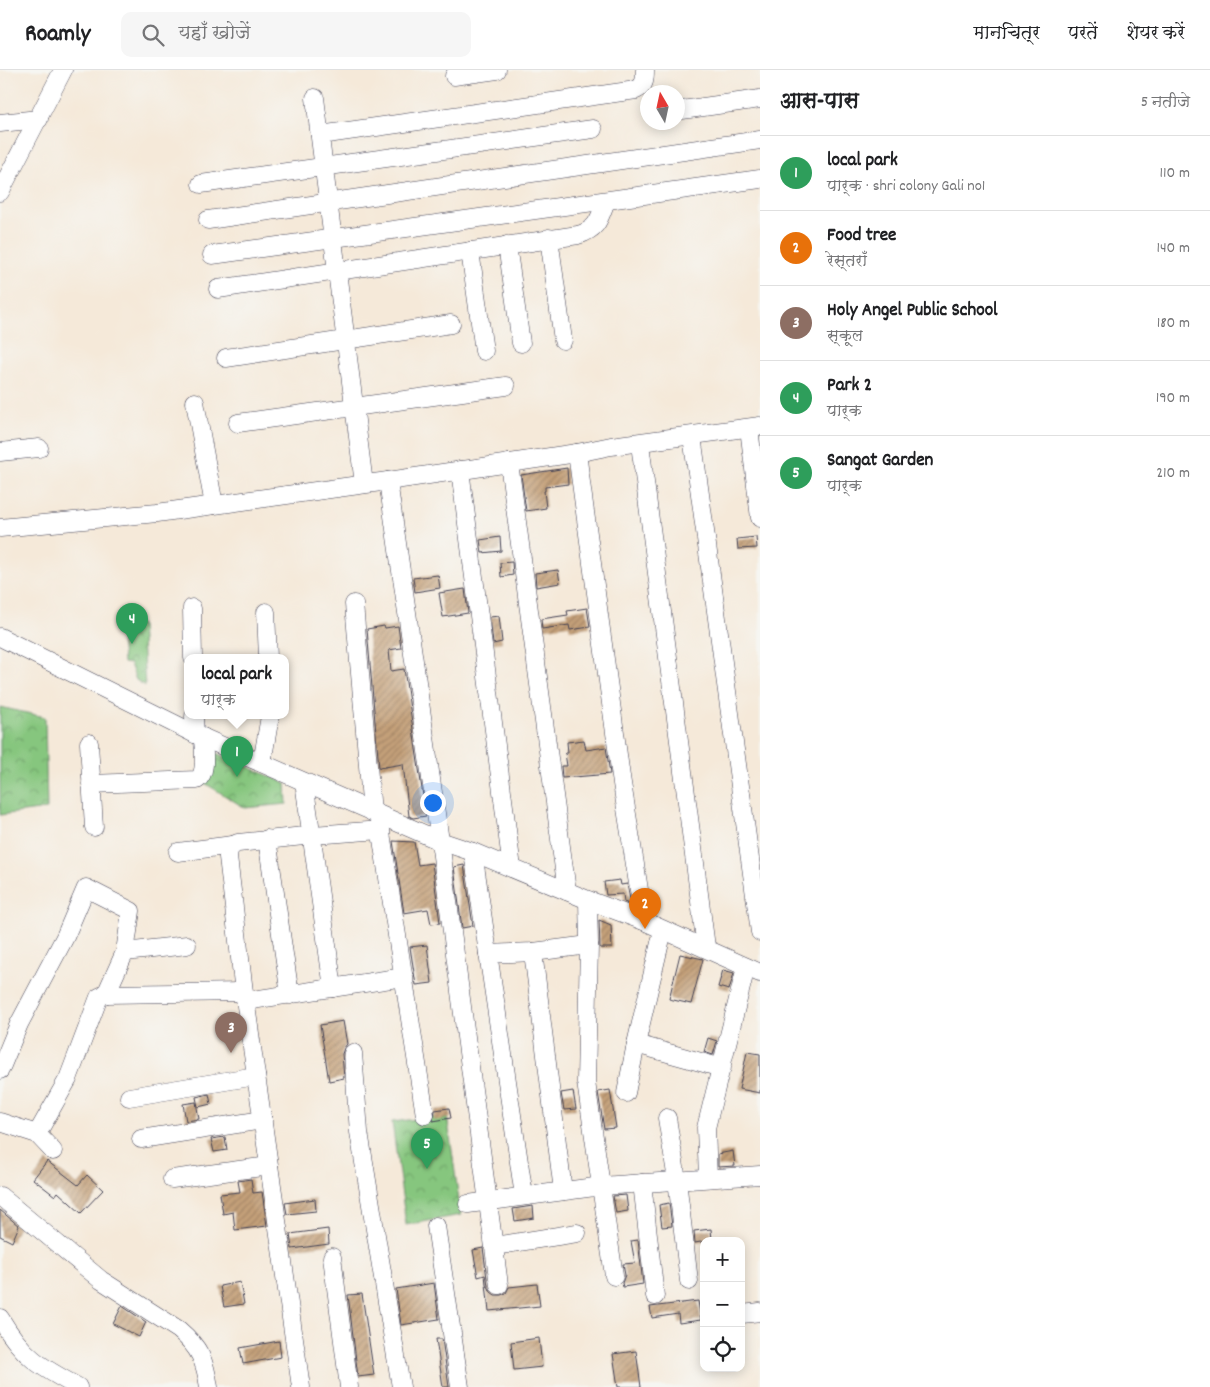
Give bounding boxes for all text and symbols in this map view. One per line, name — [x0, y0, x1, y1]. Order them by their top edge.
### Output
search box — [121, 12, 471, 57]
text: Roamly — [25, 18, 91, 52]
icon: search — [139, 21, 167, 49]
text: यहाँ खोजें — [179, 21, 250, 48]
text: मानचित्र — [974, 22, 1040, 47]
text: परतें — [1068, 22, 1098, 47]
text: शेयर करें — [1126, 22, 1185, 47]
north arrow — [640, 85, 685, 130]
text: आस-पास — [780, 88, 859, 118]
text: 5 नतीजे — [1141, 91, 1190, 114]
text: local park — [827, 148, 898, 175]
text: 1 — [794, 162, 798, 185]
text: 110 m — [1160, 162, 1190, 185]
text: पार्क · shri colony Gali no1 — [827, 175, 985, 198]
text: Food tree — [827, 223, 896, 250]
text: 2 — [793, 237, 800, 260]
text: 140 m — [1156, 237, 1190, 260]
text: रेस्तराँ — [827, 250, 868, 273]
text: Holy Angel Public School — [827, 298, 998, 325]
text: 3 — [792, 312, 800, 335]
text: 180 m — [1157, 312, 1190, 335]
text: स्कूल — [827, 325, 863, 348]
text: Park 2 — [827, 373, 872, 400]
text: 4 — [793, 387, 799, 410]
text: 190 m — [1156, 387, 1190, 410]
text: पार्क — [827, 400, 862, 423]
text: Sangat Garden — [827, 448, 933, 475]
text: 5 — [792, 462, 800, 485]
text: 210 m — [1156, 462, 1190, 485]
text: पार्क — [827, 475, 862, 498]
pin: 4 — [116, 603, 148, 644]
popup — [184, 654, 289, 719]
text: local park — [201, 662, 272, 689]
text: पार्क — [201, 689, 236, 712]
pin: 1 — [221, 736, 253, 777]
your location — [420, 790, 446, 816]
pin: 2 — [629, 888, 661, 929]
pin: 3 — [215, 1012, 247, 1053]
pin: 5 — [411, 1128, 443, 1169]
map controls — [700, 1237, 745, 1372]
button: + — [700, 1237, 745, 1282]
button: − — [700, 1282, 745, 1327]
button: locate — [700, 1327, 745, 1372]

